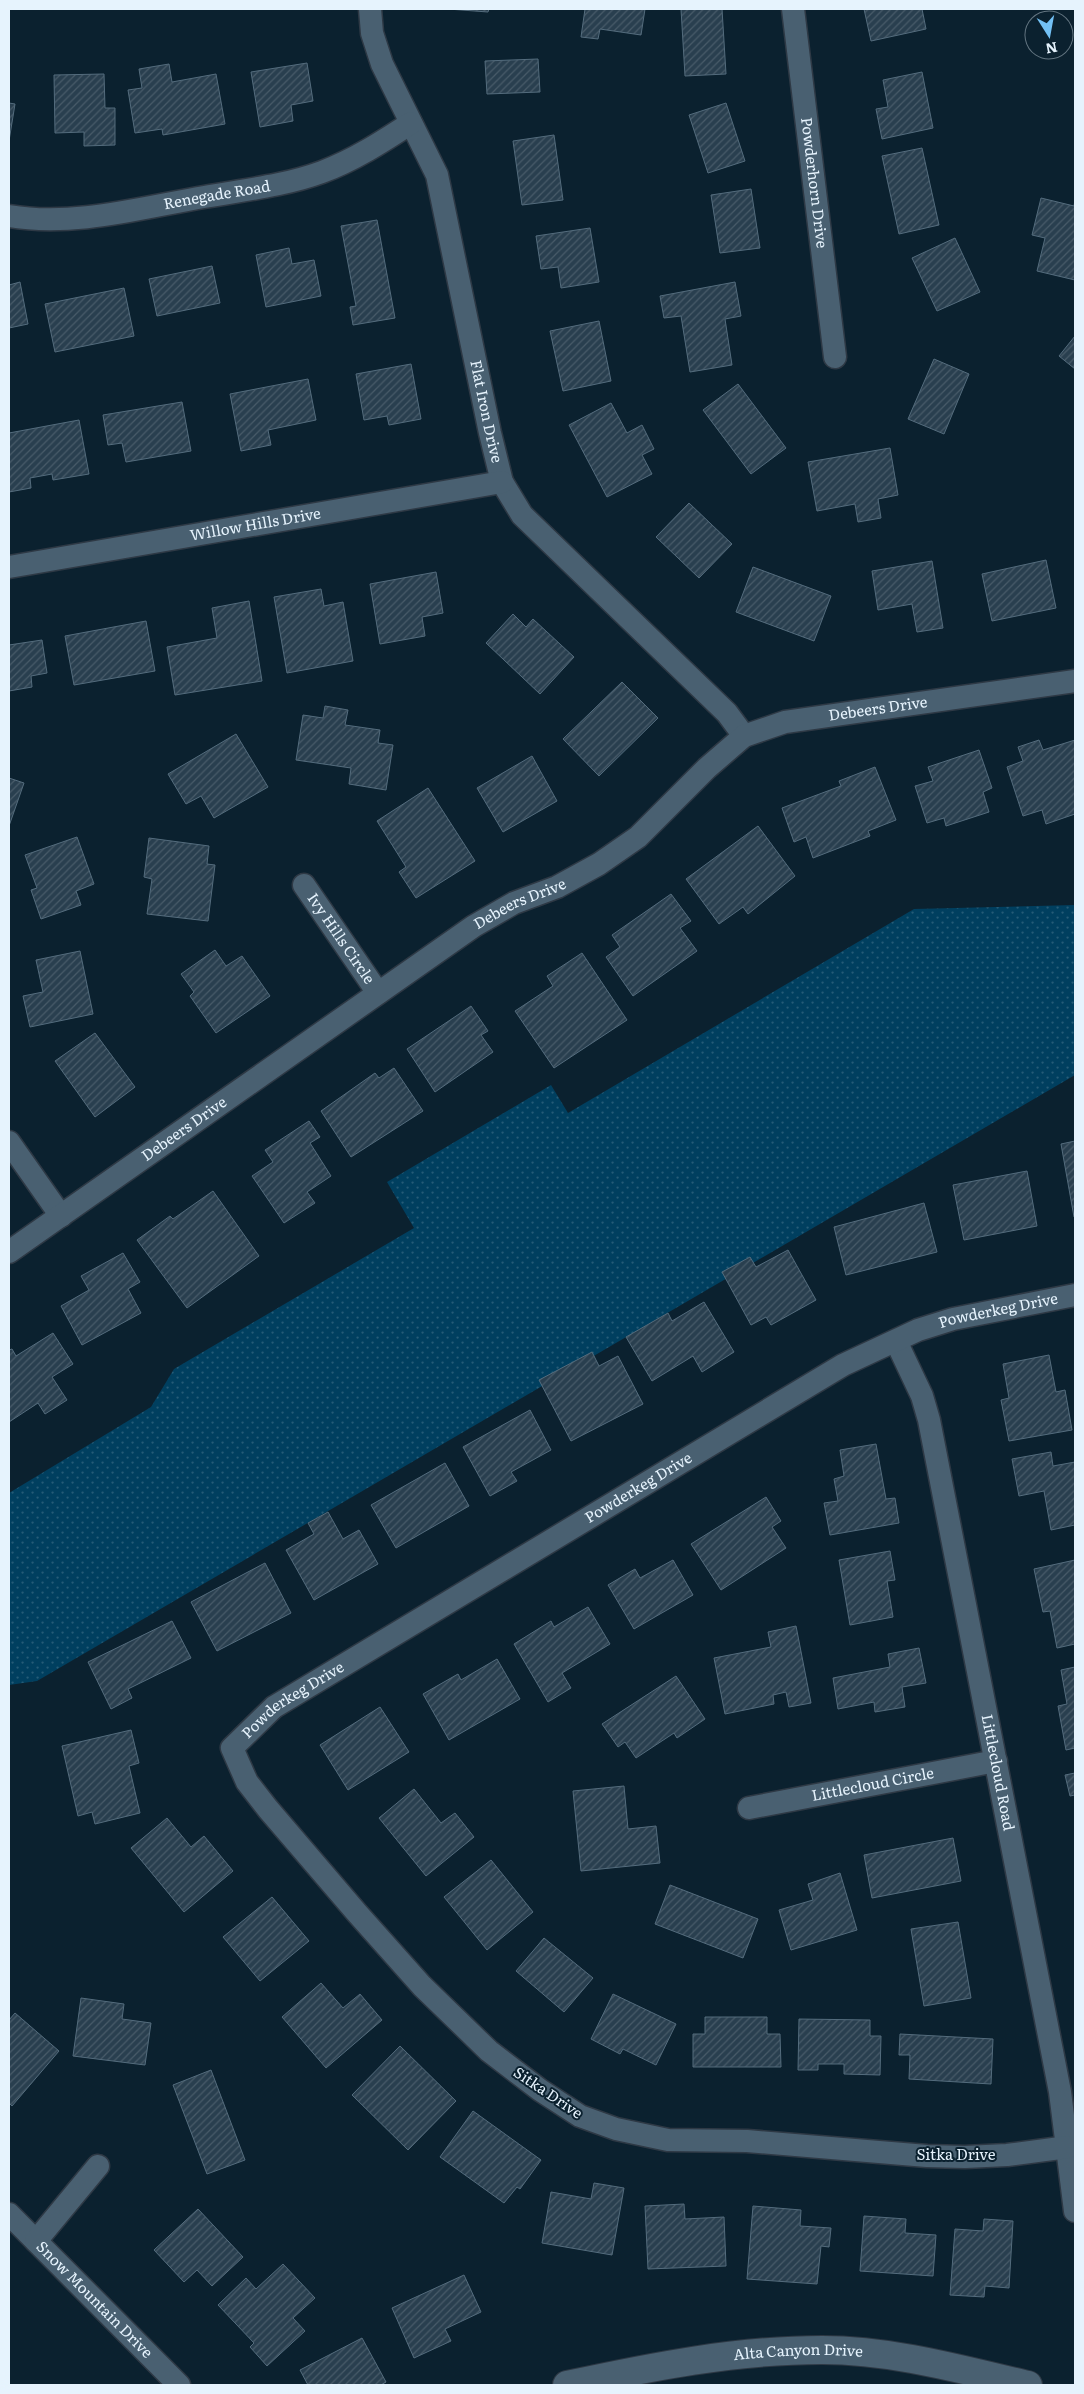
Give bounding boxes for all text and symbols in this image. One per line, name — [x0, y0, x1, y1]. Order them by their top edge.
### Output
north arrow — [1024, 10, 1074, 60]
text: N — [1044, 38, 1059, 60]
street label: Powderhorn Drive — [796, 116, 835, 250]
street label: Renegade Road — [161, 173, 272, 214]
street label: Flat Iron Drive — [465, 358, 510, 465]
street label: Willow Hills Drive — [188, 500, 323, 546]
street label: Debeers Drive — [827, 689, 929, 726]
street label: Debeers Drive — [469, 871, 570, 934]
street label: Ivy Hills Circle — [303, 888, 382, 988]
street label: Debeers Drive — [136, 1090, 231, 1166]
street label: Powderkeg Drive — [935, 1286, 1060, 1333]
street label: Powderkeg Drive — [580, 1445, 696, 1528]
street label: Powderkeg Drive — [235, 1654, 348, 1743]
street label: Littlecloud Road — [977, 1712, 1022, 1832]
street label: Littlecloud Circle — [809, 1760, 936, 1806]
street label: Sitka Drive — [510, 2060, 588, 2124]
street label: Sitka Drive — [916, 2142, 996, 2165]
street label: Snow Mountain Drive — [32, 2235, 159, 2363]
street label: Alta Canyon Drive — [732, 2337, 864, 2365]

